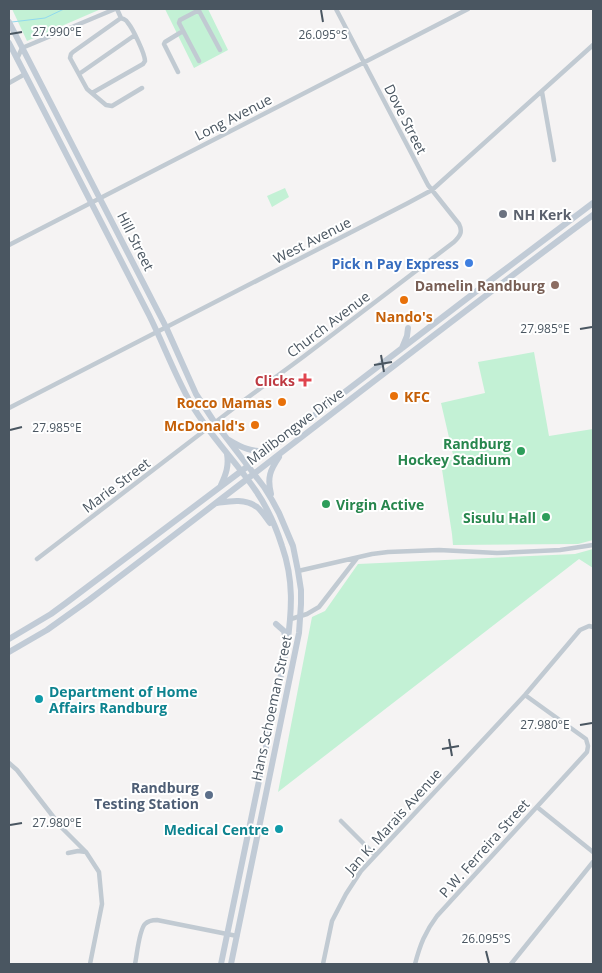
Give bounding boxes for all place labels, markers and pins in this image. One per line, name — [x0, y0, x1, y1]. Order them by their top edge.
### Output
place label: NH Kerk — [513, 205, 572, 224]
marker: NH Kerk — [497, 208, 509, 220]
place label: Pick n Pay Express — [331, 254, 459, 273]
marker: Pick n Pay Express — [463, 257, 475, 269]
place label: Damelin Randburg — [415, 276, 545, 295]
marker: Damelin Randburg — [549, 279, 561, 291]
marker: Nando's — [398, 294, 410, 306]
place label: Nando's — [375, 307, 433, 326]
place label: Clicks — [255, 371, 295, 390]
marker: Clicks — [299, 374, 311, 386]
place label: KFC — [404, 387, 430, 406]
marker: KFC — [388, 390, 400, 402]
place label: Rocco Mamas — [177, 393, 272, 412]
marker: Rocco Mamas — [276, 396, 288, 408]
place label: McDonald's — [164, 416, 245, 435]
marker: McDonald's — [249, 419, 261, 431]
place label: Randburg Hockey Stadium — [398, 434, 511, 469]
marker: Randburg Hockey Stadium — [515, 445, 527, 457]
place label: Virgin Active — [336, 495, 424, 514]
marker: Virgin Active — [320, 498, 332, 510]
place label: Sisulu Hall — [463, 508, 536, 527]
marker: Sisulu Hall — [540, 511, 552, 523]
place label: Department of Home Affairs Randburg — [49, 682, 197, 717]
marker: Department of Home Affairs Randburg — [33, 693, 45, 705]
place label: Randburg Testing Station — [94, 778, 199, 813]
marker: Randburg Testing Station — [203, 789, 215, 801]
place label: Medical Centre — [164, 820, 269, 839]
marker: Medical Centre — [273, 823, 285, 835]

